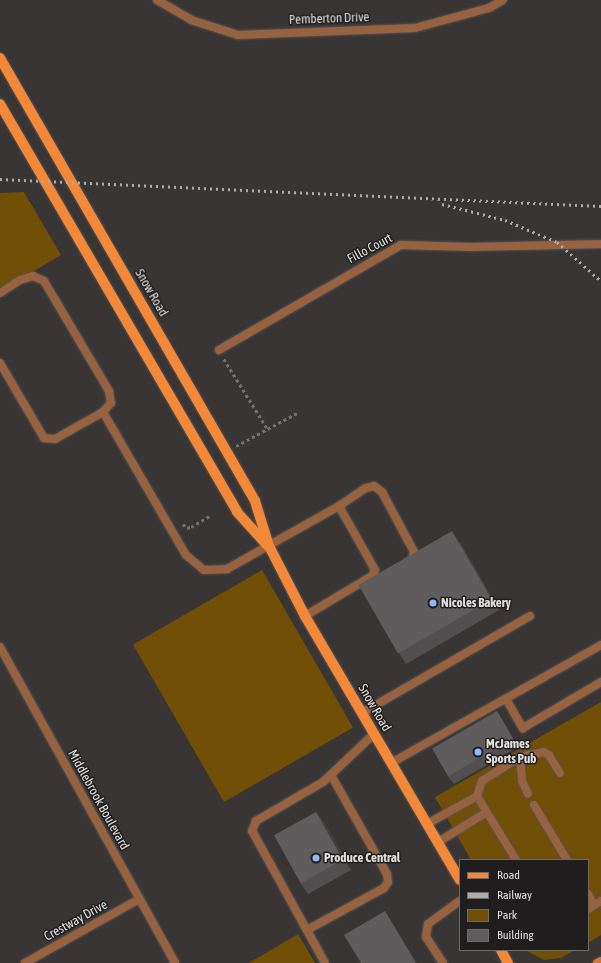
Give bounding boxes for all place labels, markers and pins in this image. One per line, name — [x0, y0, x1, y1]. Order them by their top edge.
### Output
place label: Nicoles Bakery — [441, 595, 511, 611]
marker: Nicoles Bakery — [428, 598, 438, 608]
place label: McJames Sports Pub — [486, 737, 536, 768]
marker: McJames Sports Pub — [473, 747, 483, 757]
place label: Produce Central — [324, 850, 400, 866]
marker: Produce Central — [311, 853, 321, 863]

